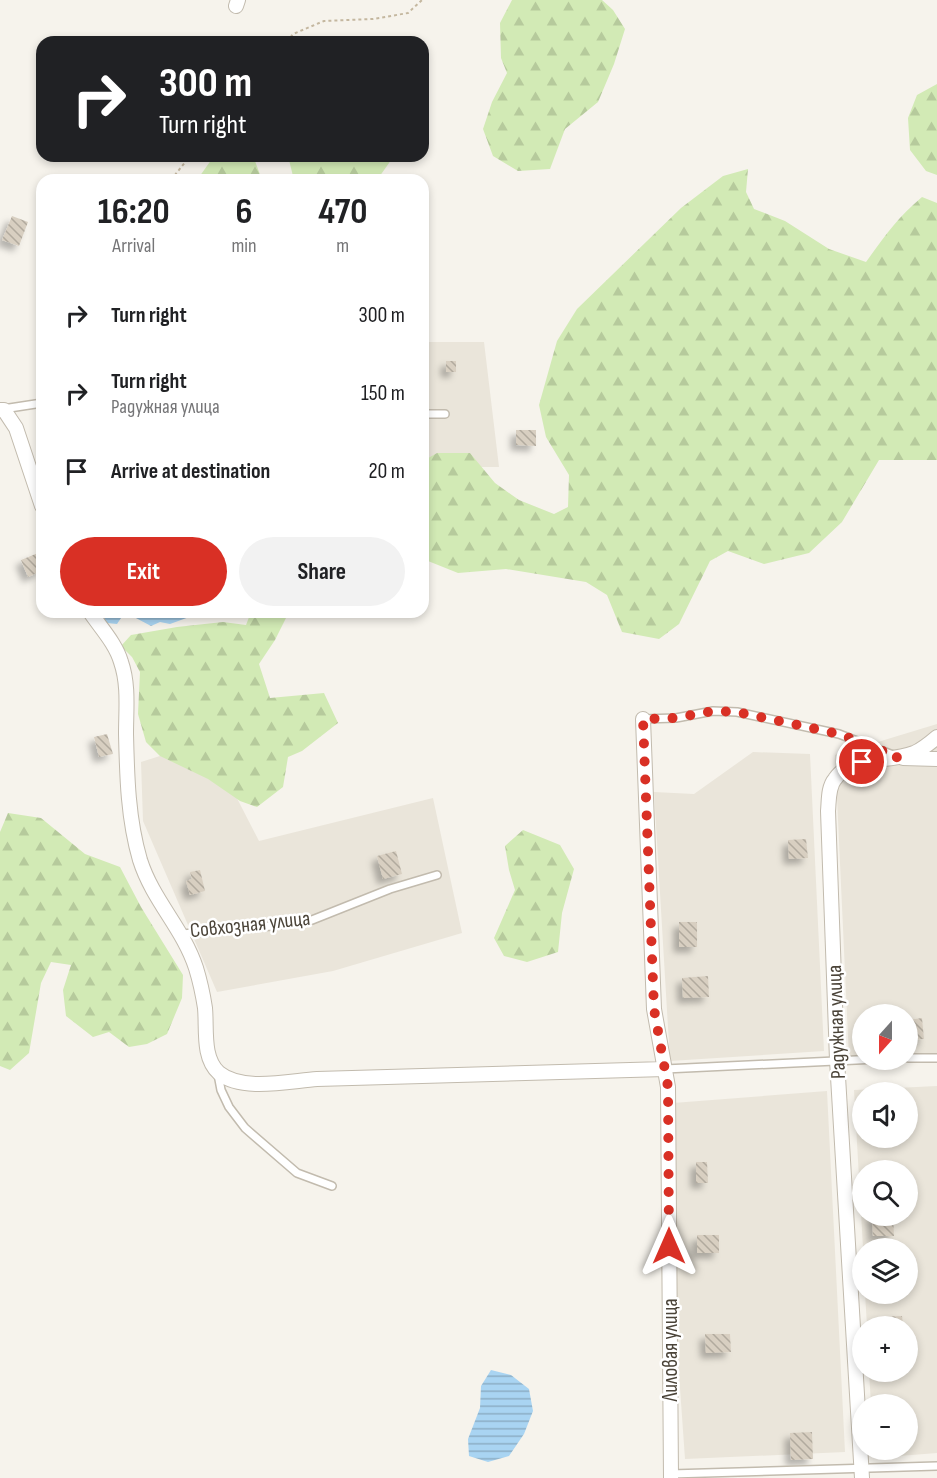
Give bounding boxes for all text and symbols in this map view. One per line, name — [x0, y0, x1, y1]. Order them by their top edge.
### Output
text: 300 m — [159, 58, 252, 109]
icon: right — [60, 60, 138, 138]
text: Turn right — [159, 109, 246, 141]
text: 16:20 — [98, 191, 170, 234]
text: 6 — [236, 191, 253, 234]
text: 470 — [318, 191, 367, 234]
text: Arrival — [112, 234, 155, 258]
text: min — [231, 234, 257, 258]
text: m — [336, 234, 349, 258]
icon: right — [60, 299, 93, 332]
text: Turn right — [111, 302, 187, 329]
text: 300 m — [359, 302, 405, 329]
text: Turn right — [111, 368, 187, 395]
icon: right — [60, 377, 93, 410]
text: 150 m — [361, 380, 405, 407]
text: Радужная улица — [111, 395, 220, 419]
icon: arrive — [60, 455, 93, 488]
text: Arrive at destination — [111, 458, 270, 485]
text: 20 m — [369, 458, 405, 485]
button: Exit — [60, 537, 227, 606]
button: Share — [239, 537, 405, 606]
pin — [836, 736, 887, 787]
icon: arrive — [845, 745, 878, 778]
street label: Совхозная улица — [189, 906, 311, 943]
street label: Радужная улица — [822, 964, 851, 1079]
north arrow — [852, 1004, 918, 1070]
map controls — [852, 1004, 918, 1460]
button: sound — [852, 1082, 918, 1148]
button: search — [852, 1160, 918, 1226]
position arrow — [637, 1214, 701, 1278]
button: layers — [852, 1238, 918, 1304]
street label: Лиловая улица — [658, 1298, 683, 1403]
button: + — [852, 1316, 918, 1382]
button: − — [852, 1394, 918, 1460]

